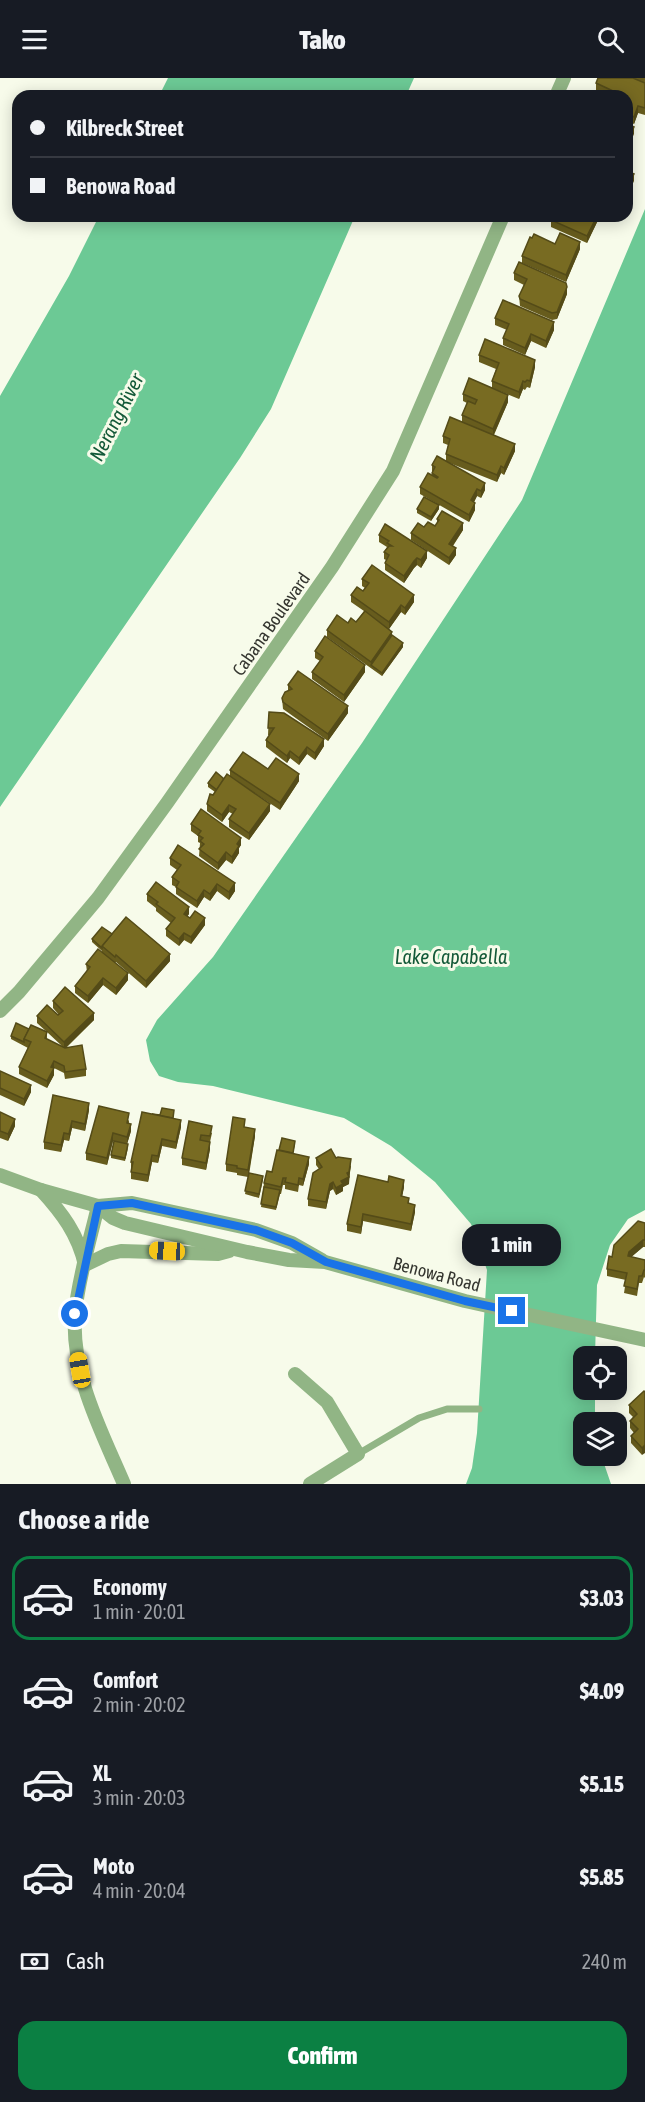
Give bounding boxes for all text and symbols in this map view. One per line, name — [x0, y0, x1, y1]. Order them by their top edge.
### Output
icon: menu — [18, 23, 51, 56]
icon: search — [594, 23, 627, 56]
text: Tako — [299, 24, 346, 55]
text: Kilbreck Street — [66, 115, 184, 141]
text: Benowa Road — [66, 173, 175, 199]
water label: Nerang River — [84, 368, 148, 465]
street label: Cabana Boulevard — [228, 569, 314, 679]
water label: Lake Capabella — [395, 945, 507, 968]
callout: 1 min — [462, 1224, 562, 1266]
text: 1 min — [491, 1233, 532, 1256]
car — [149, 1241, 185, 1261]
street label: Benowa Road — [391, 1252, 483, 1296]
route end — [498, 1297, 525, 1324]
route start — [61, 1300, 88, 1327]
map controls — [573, 1346, 627, 1466]
button: locate — [573, 1346, 627, 1400]
car — [68, 1351, 92, 1389]
button: layers — [573, 1412, 627, 1466]
text: Choose a ride — [18, 1504, 150, 1535]
icon: car — [21, 1571, 75, 1625]
text: Economy — [93, 1574, 167, 1600]
text: $3.03 — [580, 1585, 624, 1611]
text: 1 min · 20:01 — [93, 1600, 186, 1623]
icon: car — [21, 1664, 75, 1718]
text: Comfort — [93, 1667, 158, 1693]
text: $4.09 — [580, 1678, 624, 1704]
text: 2 min · 20:02 — [93, 1693, 186, 1716]
icon: car — [21, 1757, 75, 1811]
text: XL — [93, 1760, 111, 1786]
text: $5.15 — [580, 1771, 624, 1797]
text: 3 min · 20:03 — [93, 1786, 186, 1809]
icon: car — [21, 1850, 75, 1904]
text: Moto — [93, 1853, 135, 1879]
text: $5.85 — [580, 1864, 624, 1890]
text: 4 min · 20:04 — [93, 1879, 186, 1902]
icon: cash — [18, 1945, 51, 1978]
text: Cash — [66, 1948, 105, 1974]
text: 240 m — [582, 1950, 627, 1973]
button: Confirm — [18, 2021, 627, 2090]

